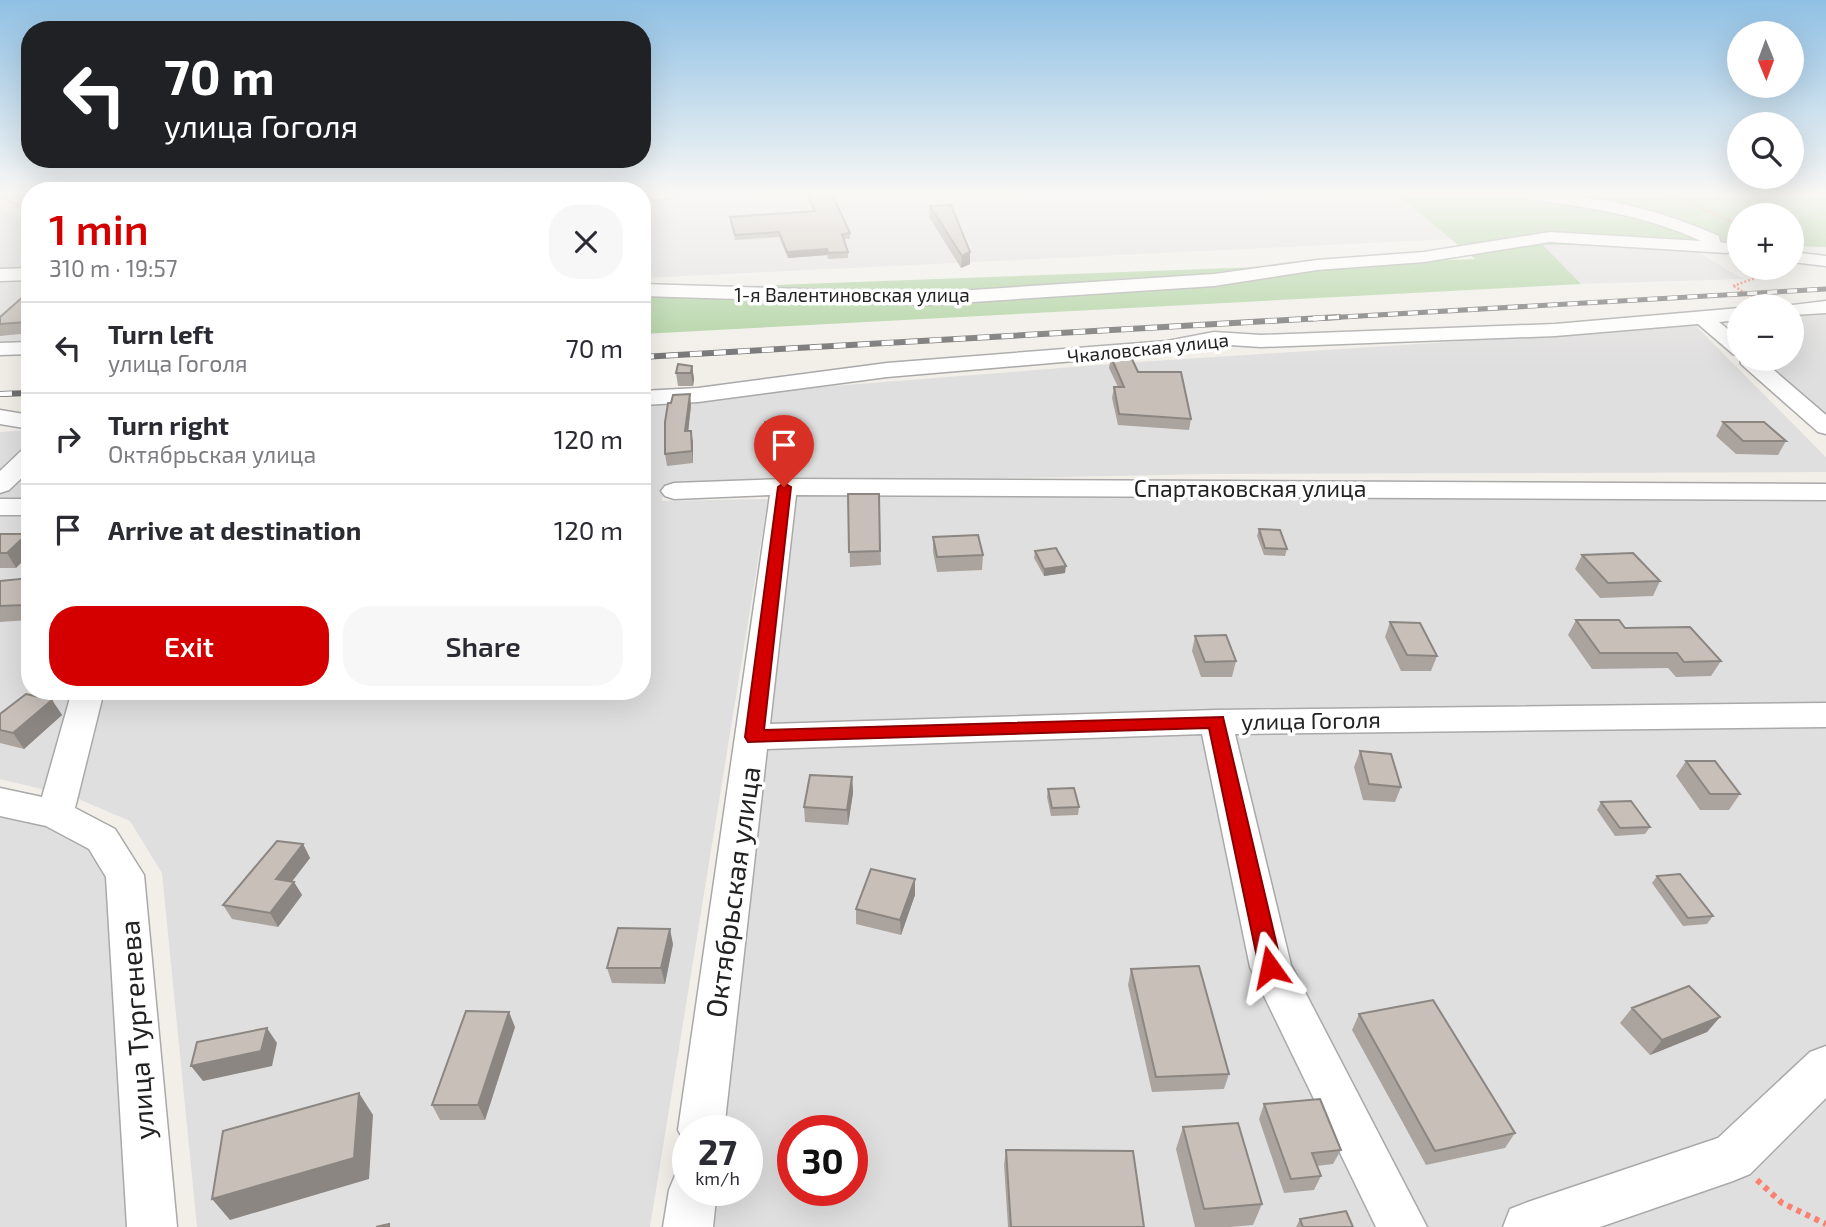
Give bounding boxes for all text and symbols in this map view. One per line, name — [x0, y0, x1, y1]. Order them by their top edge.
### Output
north arrow — [1727, 21, 1804, 98]
map controls — [1727, 21, 1804, 371]
text: 70 m — [164, 46, 275, 105]
icon: left — [49, 49, 140, 140]
text: улица Гоголя — [164, 106, 358, 144]
button: search — [1727, 112, 1804, 189]
text: 1 min — [49, 203, 149, 253]
button: + — [1727, 203, 1804, 280]
button: close — [549, 205, 623, 279]
text: 310 m · 19:57 — [49, 254, 178, 282]
street label: 1-я Валентиновская улица — [734, 283, 970, 307]
button: − — [1727, 294, 1804, 371]
text: Turn left — [108, 318, 214, 349]
street label: Чкаловская улица — [1066, 328, 1230, 368]
icon: left — [49, 329, 87, 367]
text: 70 m — [565, 332, 623, 363]
text: улица Гоголя — [108, 349, 248, 377]
text: Turn right — [108, 409, 229, 440]
pin — [754, 415, 814, 487]
icon: right — [49, 420, 87, 458]
text: 120 m — [554, 423, 623, 454]
icon: arrive — [765, 426, 803, 464]
text: Октябрьская улица — [108, 440, 316, 468]
street label: Спартаковская улица — [1134, 474, 1366, 503]
icon: arrive — [49, 511, 87, 549]
text: Arrive at destination — [108, 514, 361, 545]
text: 120 m — [554, 514, 623, 545]
button: Exit — [49, 606, 329, 686]
button: Share — [343, 606, 623, 686]
street label: улица Гоголя — [1241, 705, 1381, 736]
street label: Октябрьская улица — [698, 764, 766, 1020]
street label: улица Тургенева — [111, 919, 161, 1141]
position arrow — [1233, 930, 1307, 1004]
speed limit sign: 30 — [777, 1115, 868, 1206]
text: 27 — [698, 1130, 737, 1172]
text: km/h — [695, 1167, 740, 1189]

